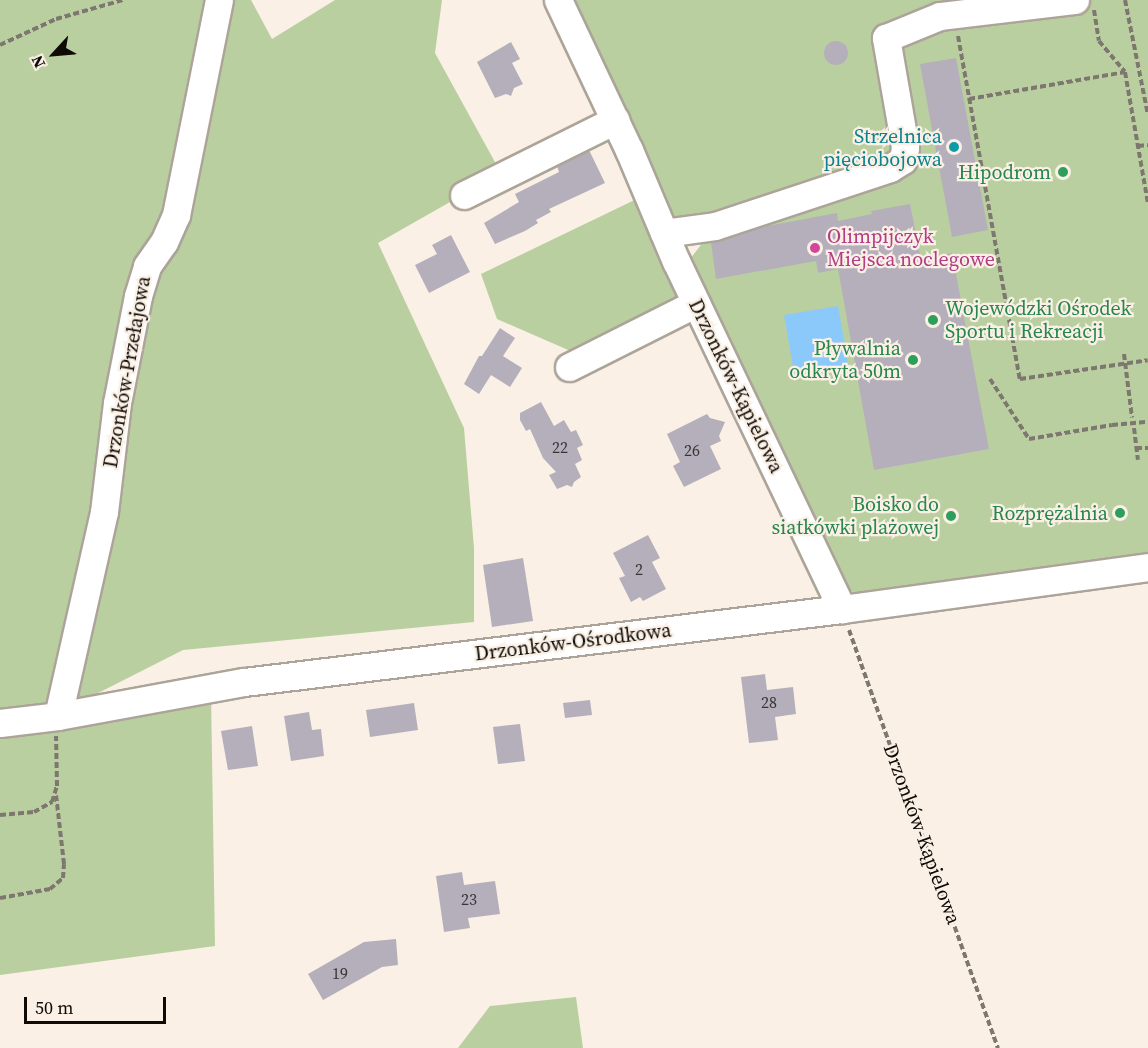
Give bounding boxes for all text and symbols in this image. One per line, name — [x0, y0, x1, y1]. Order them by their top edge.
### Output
north arrow — [24, 24, 84, 84]
text: N — [25, 52, 50, 72]
place label: Strzelnica pięciobojowa — [824, 124, 942, 171]
marker: Strzelnica pięciobojowa — [947, 140, 961, 154]
place label: Hipodrom — [958, 160, 1051, 184]
marker: Hipodrom — [1056, 165, 1070, 179]
place label: Olimpijczyk Miejsca noclegowe — [827, 225, 995, 272]
marker: Olimpijczyk Miejsca noclegowe — [808, 241, 822, 255]
street label: Drzonków-Przełajowa — [98, 274, 156, 470]
street label: Drzonków-Kąpielowa — [683, 295, 789, 477]
place label: Wojewódzki Ośrodek Sportu i Rekreacji — [945, 296, 1132, 343]
marker: Wojewódzki Ośrodek Sportu i Rekreacji — [926, 313, 940, 327]
place label: Pływalnia odkryta 50m — [789, 336, 901, 383]
marker: Pływalnia odkryta 50m — [906, 353, 920, 367]
house number: 22 — [552, 437, 568, 457]
house number: 26 — [684, 440, 700, 460]
place label: Boisko do siatkówki plażowej — [772, 492, 939, 539]
place label: Rozprężalnia — [992, 501, 1108, 525]
marker: Rozprężalnia — [1113, 506, 1127, 520]
marker: Boisko do siatkówki plażowej — [944, 509, 958, 523]
house number: 2 — [635, 559, 643, 579]
street label: Drzonków-Ośrodkowa — [473, 618, 673, 666]
house number: 28 — [761, 692, 777, 712]
street label: Drzonków-Kąpielowa — [878, 740, 966, 928]
house number: 23 — [461, 889, 477, 909]
house number: 19 — [332, 963, 348, 983]
scale bar — [27, 985, 170, 1023]
text: 50 m — [35, 995, 73, 1020]

